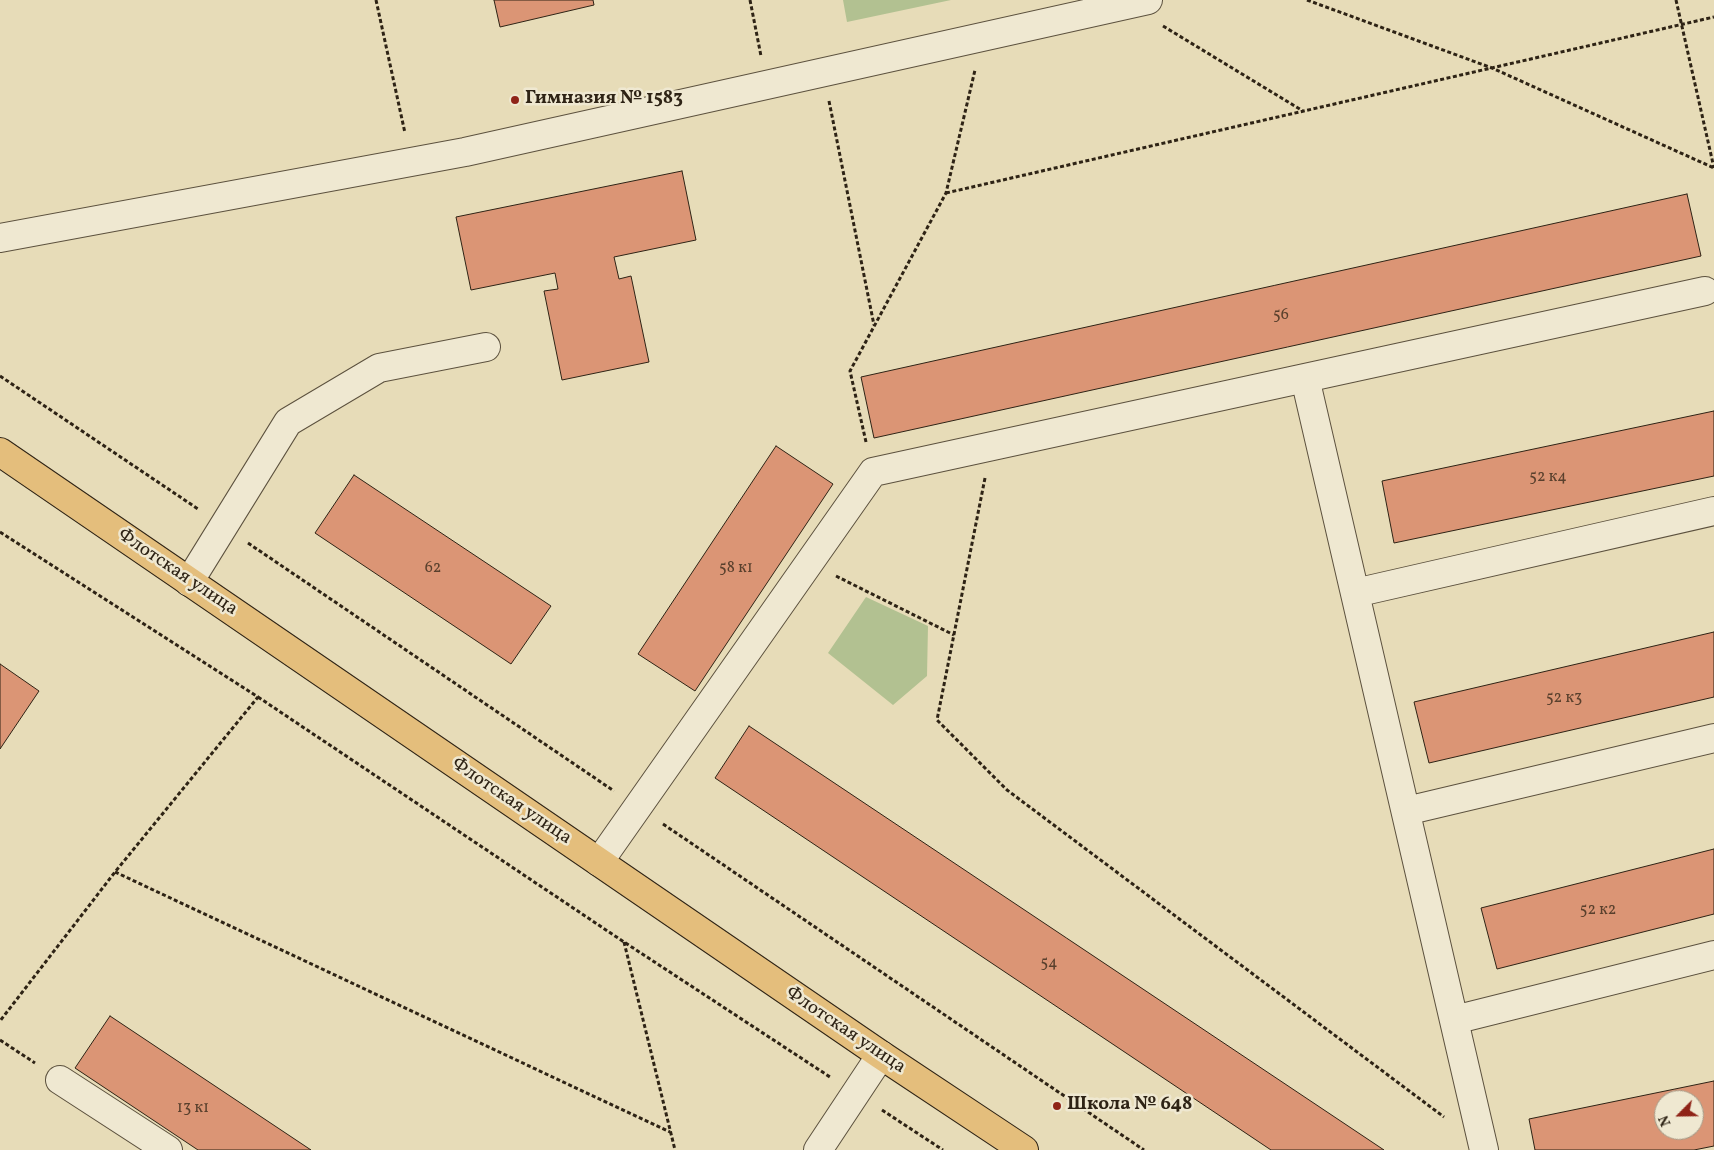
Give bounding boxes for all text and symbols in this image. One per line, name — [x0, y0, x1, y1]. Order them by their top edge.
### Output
place label: Гимназия № 1583 — [525, 89, 683, 111]
marker: Гимназия № 1583 — [509, 94, 521, 106]
house number: 56 — [1273, 306, 1289, 326]
house number: 52 к4 — [1529, 468, 1567, 488]
street label: Флотская улица — [113, 524, 241, 622]
house number: 62 — [425, 559, 441, 579]
house number: 58 к1 — [719, 559, 753, 579]
house number: 52 к3 — [1546, 689, 1582, 709]
street label: Флотская улица — [447, 753, 575, 851]
house number: 52 к2 — [1580, 901, 1616, 921]
house number: 54 — [1040, 954, 1058, 974]
street label: Флотская улица — [781, 982, 909, 1080]
north arrow — [1654, 1090, 1704, 1140]
place label: Школа № 648 — [1067, 1095, 1192, 1117]
house number: 13 к1 — [177, 1099, 209, 1119]
marker: Школа № 648 — [1051, 1100, 1063, 1112]
text: N — [1655, 1112, 1676, 1129]

